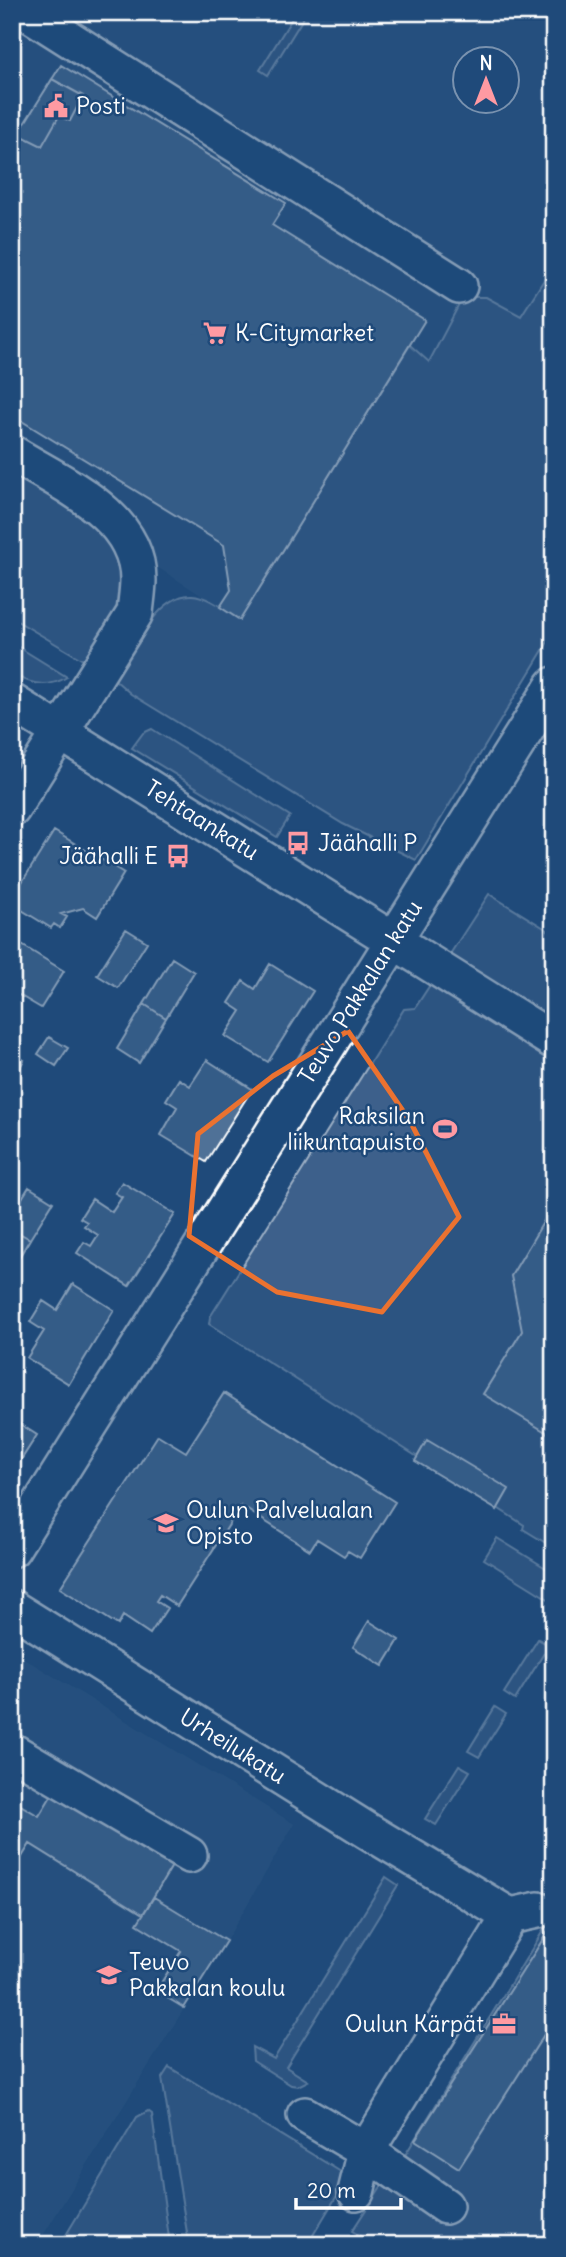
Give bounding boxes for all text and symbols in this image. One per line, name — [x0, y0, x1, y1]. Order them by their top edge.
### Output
north arrow — [450, 46, 520, 116]
text: N — [479, 51, 493, 75]
place label: Posti — [76, 91, 126, 120]
public building icon: Posti — [42, 92, 70, 120]
place label: K-Citymarket — [235, 318, 374, 347]
supermarket icon: K-Citymarket — [201, 319, 229, 347]
street label: Tehtaankatu — [140, 773, 265, 866]
place label: Jäähalli P — [318, 828, 417, 857]
bus stop icon: Jäähalli P — [284, 829, 312, 857]
place label: Jäähalli E — [59, 841, 158, 870]
bus stop icon: Jäähalli E — [164, 842, 192, 870]
street label: Teuvo Pakkalan katu — [291, 894, 428, 1089]
place label: Raksilan liikuntapuisto — [288, 1101, 425, 1156]
sports icon: Raksilan liikuntapuisto — [431, 1115, 459, 1143]
place label: Oulun Palvelualan Opisto — [186, 1495, 373, 1550]
school or university icon: Oulun Palvelualan Opisto — [152, 1509, 180, 1537]
street label: Urheilukatu — [175, 1701, 292, 1790]
place label: Teuvo Pakkalan koulu — [129, 1947, 285, 2002]
school or university icon: Teuvo Pakkalan koulu — [95, 1961, 123, 1989]
place label: Oulun Kärpät — [345, 2009, 484, 2038]
office icon: Oulun Kärpät — [490, 2010, 518, 2038]
scale bar — [296, 2166, 402, 2210]
text: 20 m — [307, 2177, 356, 2204]

